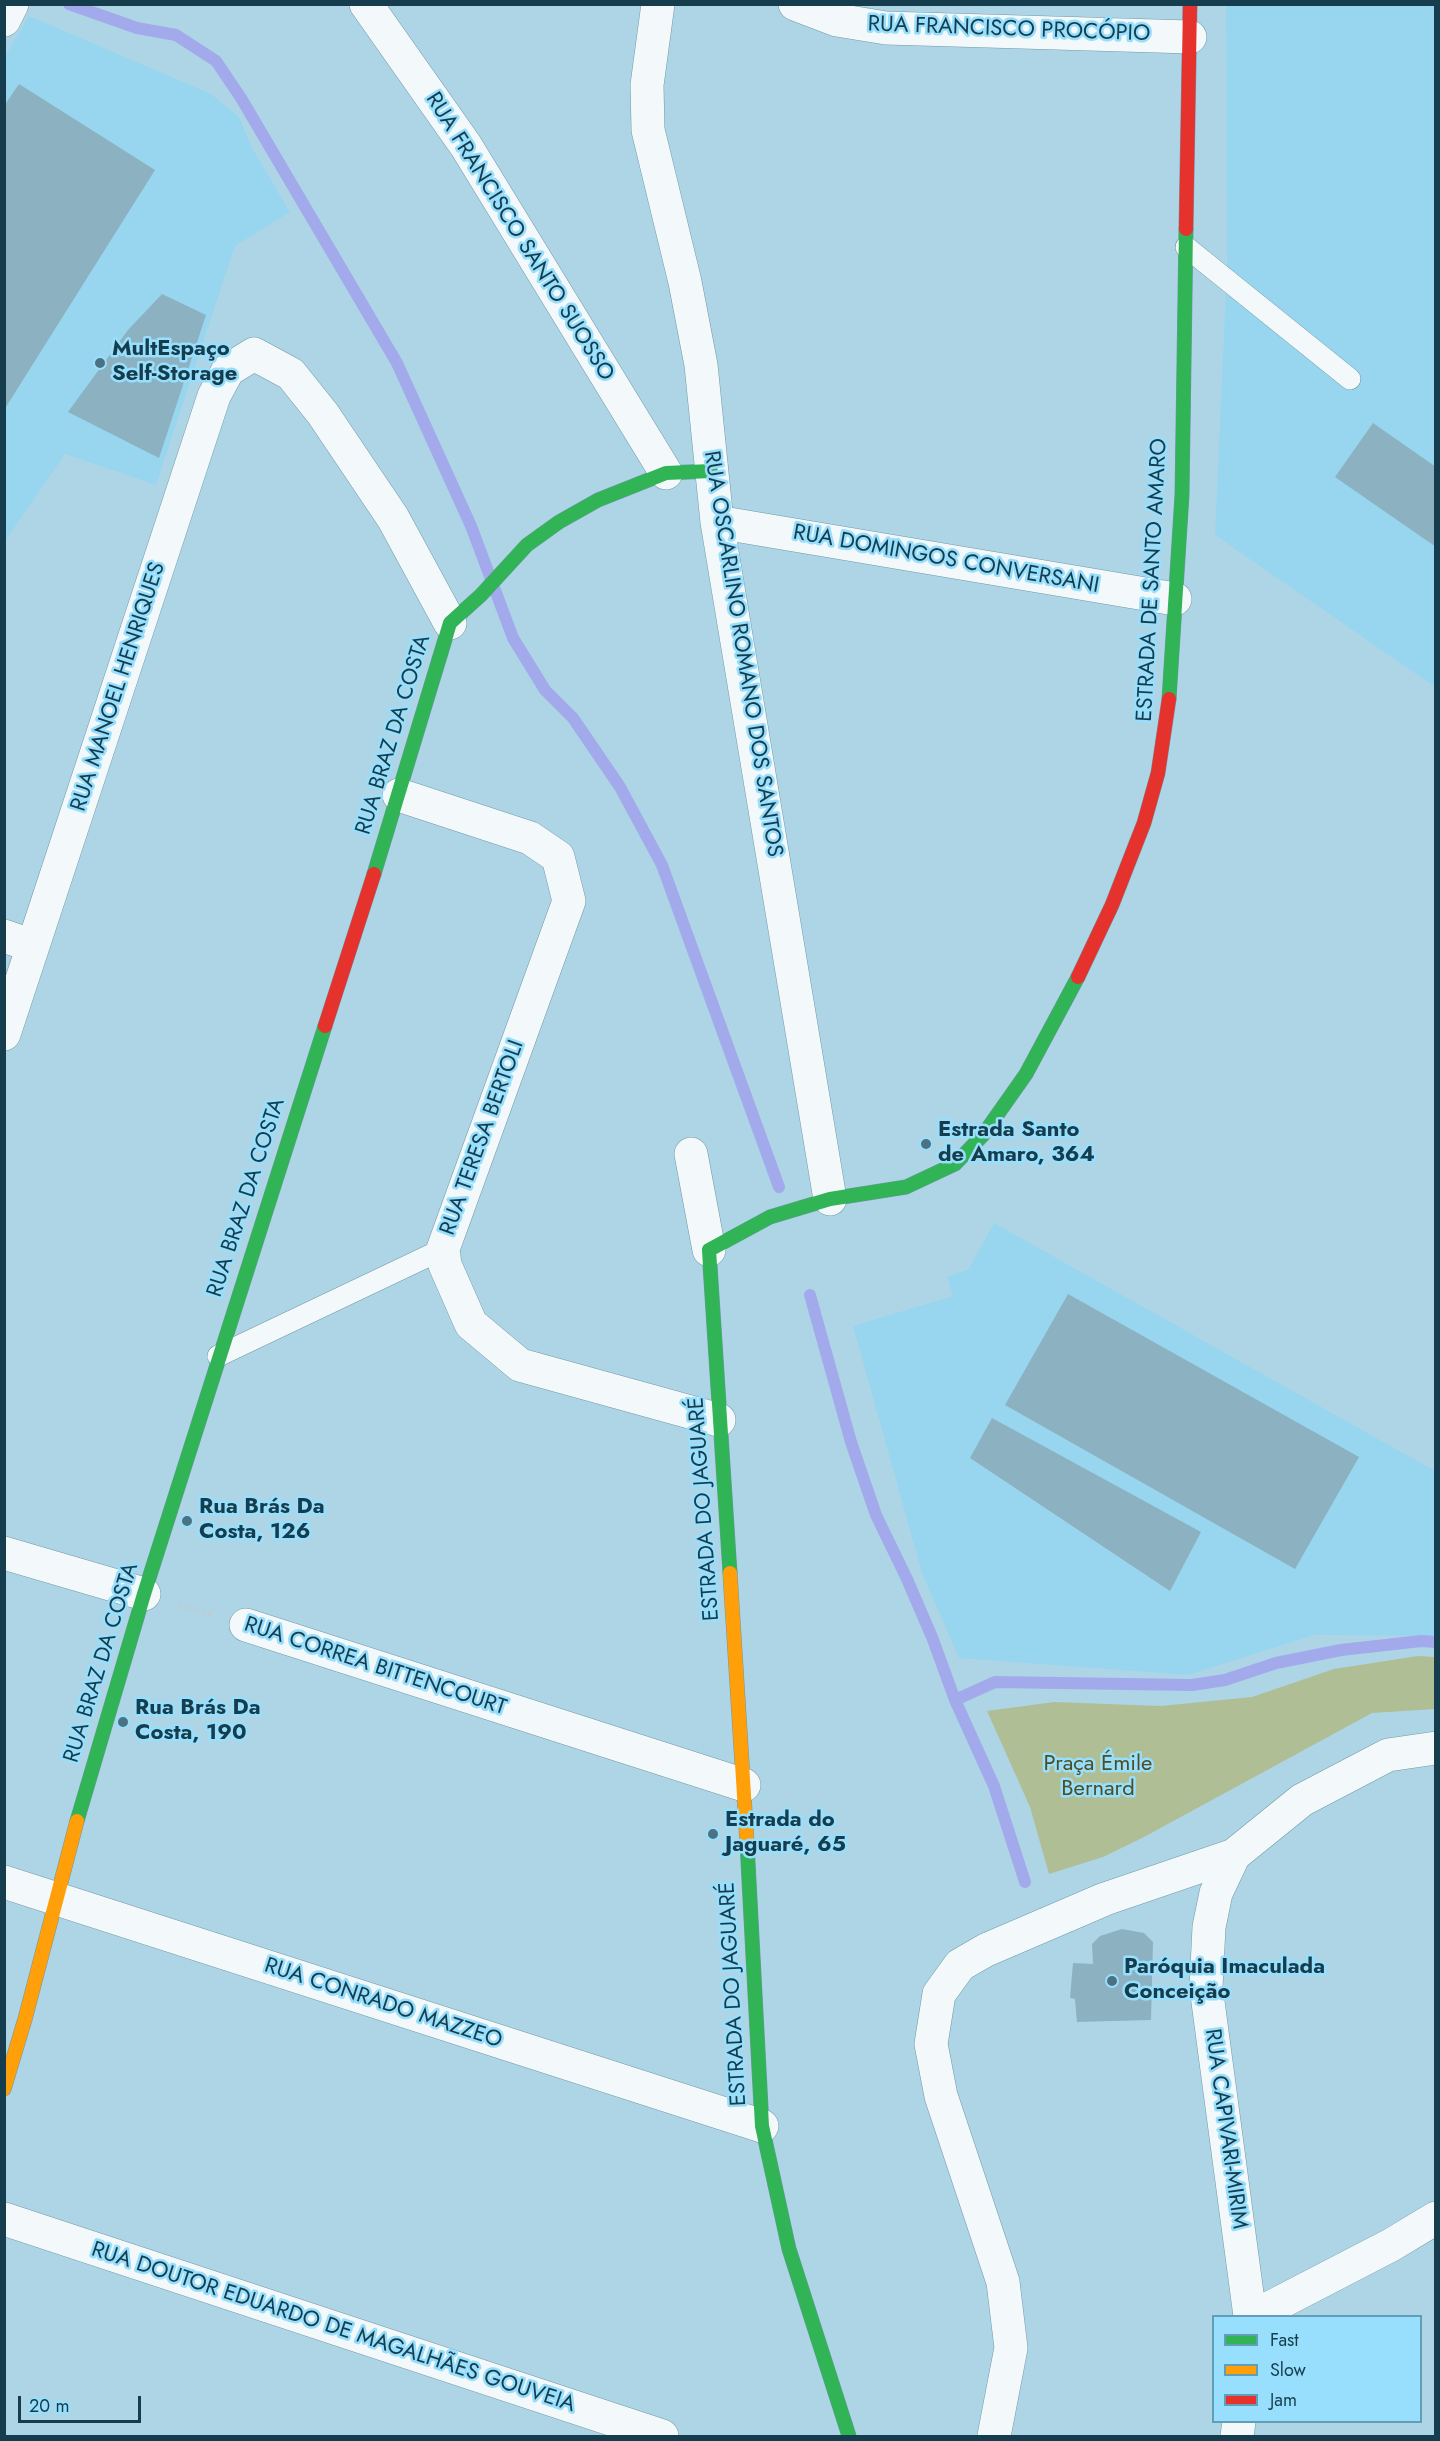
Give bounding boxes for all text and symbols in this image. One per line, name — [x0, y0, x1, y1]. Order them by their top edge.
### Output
street label: RUA FRANCISCO PROCÓPIO — [867, 12, 1151, 48]
street label: RUA FRANCISCO SANTO SUOSSO — [419, 88, 619, 386]
place label: MultEspaço Self-Storage — [112, 337, 237, 388]
marker: MultEspaço Self-Storage — [93, 356, 107, 370]
street label: ESTRADA DE SANTO AMARO — [1132, 438, 1174, 722]
street label: RUA OSCARLINO ROMANO DOS SANTOS — [697, 449, 787, 859]
street label: RUA DOMINGOS CONVERSANI — [791, 520, 1101, 600]
street label: RUA MANOEL HENRIQUES — [66, 559, 172, 815]
street label: RUA BRAZ DA COSTA — [351, 632, 437, 838]
street label: RUA TERESA BERTOLI — [435, 1037, 531, 1239]
street label: RUA BRAZ DA COSTA — [202, 1095, 292, 1301]
place label: Estrada Santo de Amaro, 364 — [938, 1118, 1095, 1170]
marker: Estrada Santo de Amaro, 364 — [919, 1137, 933, 1151]
street label: ESTRADA DO JAGUARÉ — [684, 1396, 726, 1622]
place label: Rua Brás Da Costa, 126 — [199, 1495, 325, 1546]
marker: Rua Brás Da Costa, 126 — [180, 1514, 194, 1528]
street label: RUA BRAZ DA COSTA — [59, 1560, 145, 1766]
street label: RUA CORREA BITTENCOURT — [241, 1612, 509, 1722]
place label: Rua Brás Da Costa, 190 — [135, 1696, 261, 1748]
marker: Rua Brás Da Costa, 190 — [116, 1715, 130, 1729]
park label: Praça Émile Bernard — [1044, 1752, 1152, 1804]
place label: Estrada do Jaguaré, 65 — [725, 1808, 846, 1860]
marker: Estrada do Jaguaré, 65 — [706, 1827, 720, 1841]
street label: ESTRADA DO JAGUARÉ — [715, 1881, 753, 2107]
street label: RUA CONRADO MAZZEO — [261, 1953, 505, 2055]
place label: Paróquia Imaculada Conceição — [1124, 1955, 1325, 2006]
marker: Paróquia Imaculada Conceição — [1105, 1974, 1119, 1988]
street label: RUA CAPIVARI-MIRIM — [1198, 2027, 1252, 2231]
street label: RUA DOUTOR EDUARDO DE MAGALHÃES GOUVEIA — [88, 2237, 578, 2419]
legend — [1212, 2315, 1422, 2423]
text: Fast — [1270, 2327, 1299, 2353]
text: Slow — [1270, 2357, 1306, 2383]
scale bar — [21, 2384, 144, 2422]
text: Jam — [1270, 2387, 1297, 2413]
text: 20 m — [29, 2393, 69, 2419]

